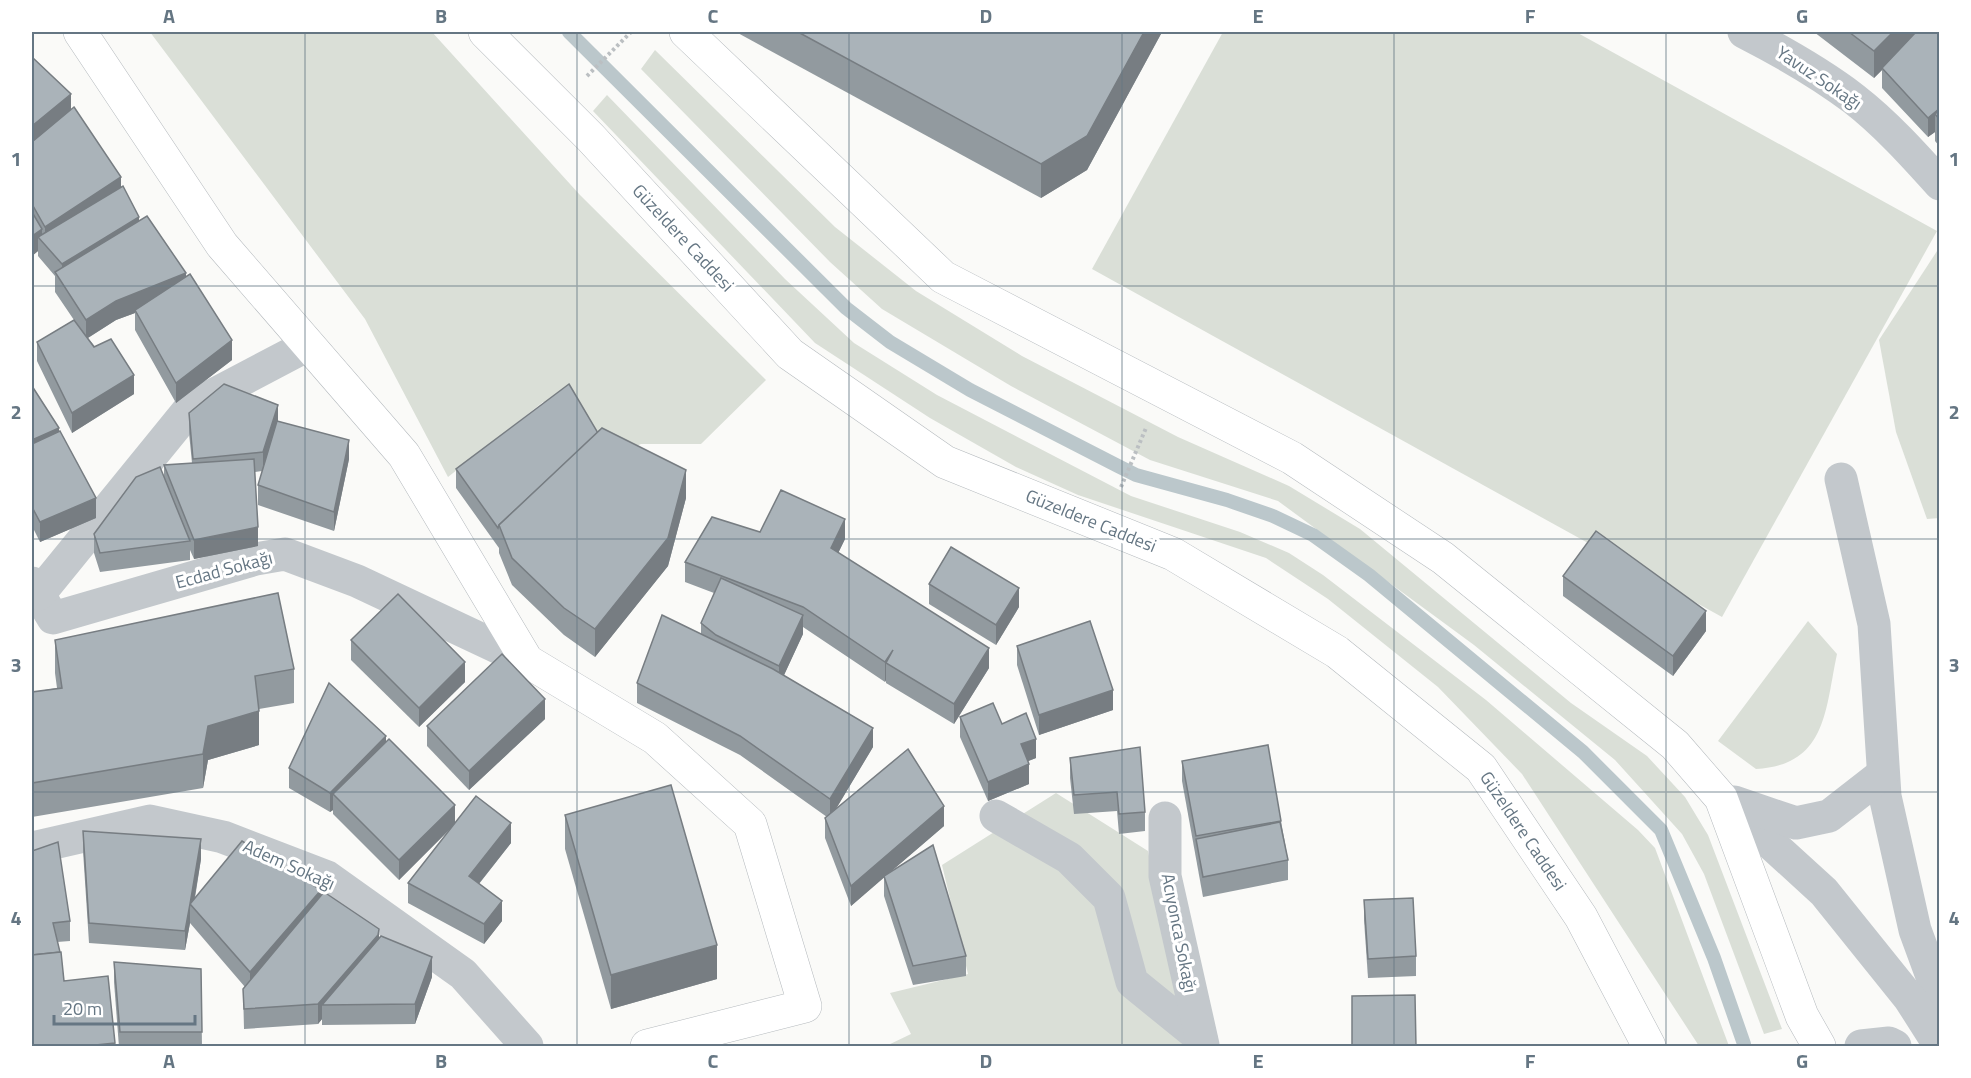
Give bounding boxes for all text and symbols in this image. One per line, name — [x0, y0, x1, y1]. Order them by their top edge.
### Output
text: A — [163, 0, 175, 31]
text: B — [435, 0, 447, 31]
text: C — [708, 0, 719, 31]
text: D — [980, 0, 992, 31]
text: E — [1252, 0, 1264, 31]
text: F — [1525, 0, 1536, 31]
text: G — [1796, 0, 1808, 31]
street label: Yavuz Sokağı — [1771, 39, 1867, 116]
text: 1 — [10, 143, 22, 174]
text: 1 — [1948, 143, 1960, 174]
street label: Güzeldere Caddesi — [626, 178, 741, 298]
text: 2 — [10, 396, 22, 427]
text: 2 — [1948, 396, 1960, 427]
street label: Güzeldere Caddesi — [1022, 482, 1161, 559]
street label: Ecdad Sokağı — [172, 544, 275, 595]
text: 3 — [10, 649, 22, 680]
text: 3 — [1948, 649, 1960, 680]
street label: Güzeldere Caddesi — [1473, 766, 1573, 896]
street label: Adem Sokağı — [239, 832, 340, 897]
street label: Acıyonca Sokağı — [1155, 871, 1204, 995]
text: 4 — [10, 902, 22, 933]
text: 4 — [1948, 902, 1960, 933]
scale bar — [54, 988, 195, 1026]
text: 20 m — [63, 995, 102, 1022]
text: A — [163, 1045, 175, 1076]
text: B — [435, 1045, 447, 1076]
text: C — [708, 1045, 719, 1076]
text: D — [980, 1045, 992, 1076]
text: E — [1252, 1045, 1264, 1076]
text: F — [1525, 1045, 1536, 1076]
text: G — [1796, 1045, 1808, 1076]

